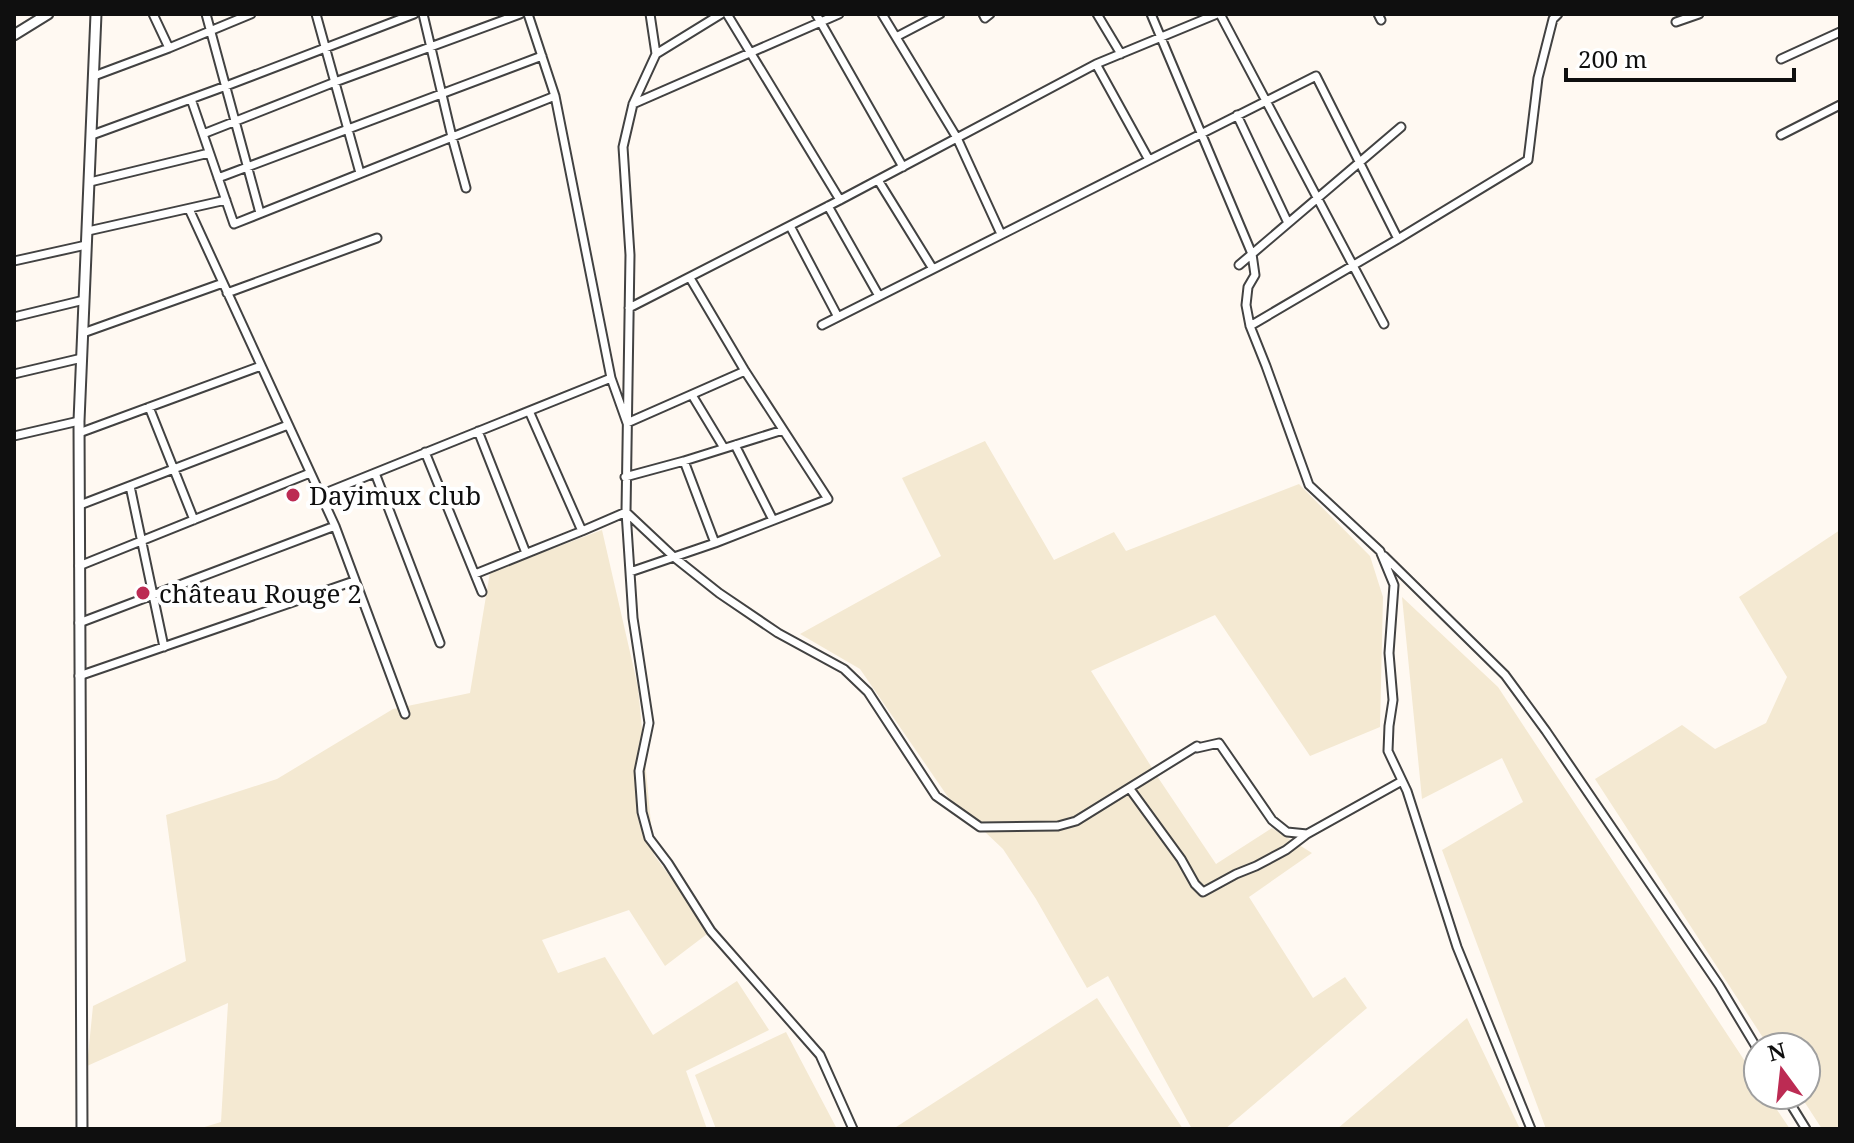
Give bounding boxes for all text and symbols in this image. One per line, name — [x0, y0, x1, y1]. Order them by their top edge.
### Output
scale bar — [1566, 32, 1794, 82]
text: 200 m — [1578, 42, 1647, 75]
place label: Dayimux club — [309, 477, 481, 513]
marker: Dayimux club — [284, 486, 302, 504]
place label: château Rouge 2 — [159, 575, 362, 611]
marker: château Rouge 2 — [134, 584, 152, 602]
north arrow — [1742, 1031, 1822, 1111]
text: N — [1764, 1034, 1789, 1067]

